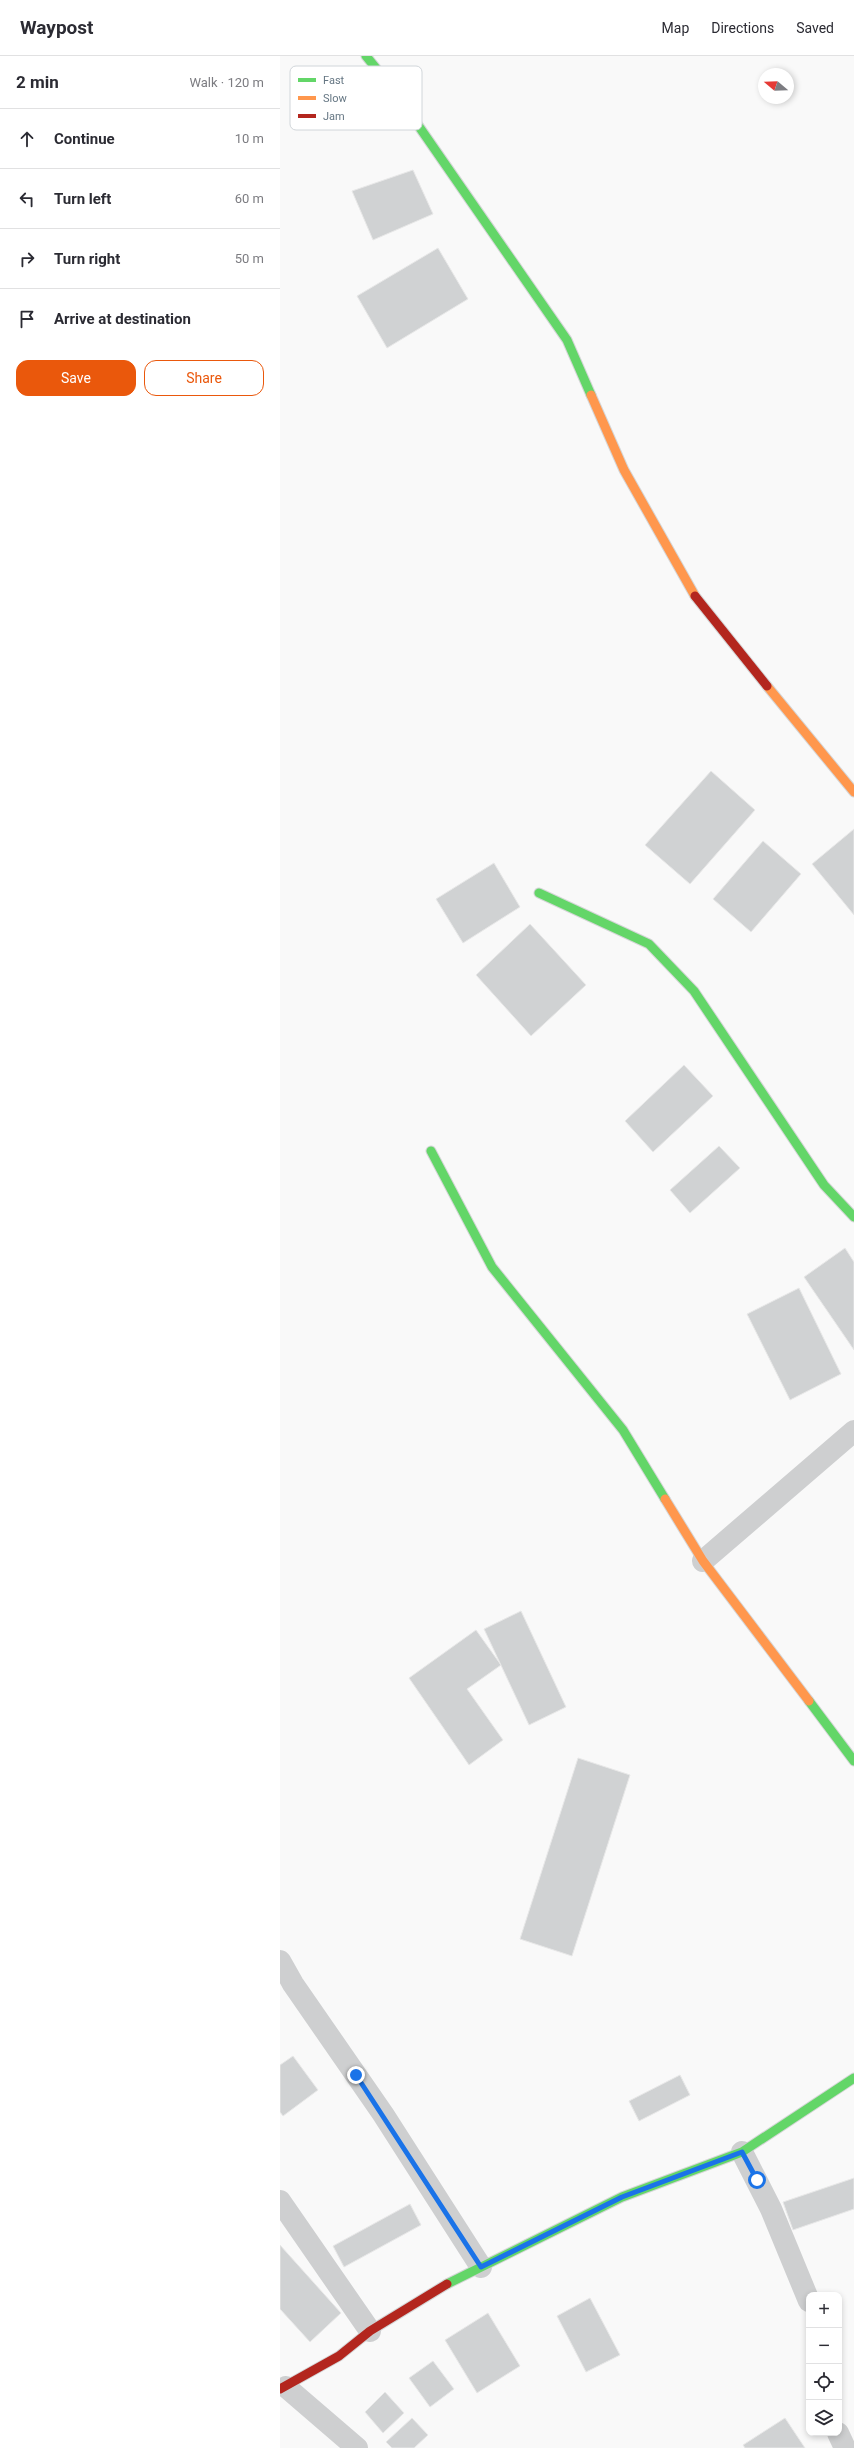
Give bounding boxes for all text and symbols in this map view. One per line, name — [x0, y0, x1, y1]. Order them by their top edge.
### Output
text: Waypost — [20, 16, 94, 39]
text: Map — [662, 20, 689, 36]
text: Directions — [711, 20, 774, 36]
text: Saved — [796, 20, 834, 36]
legend — [290, 66, 422, 130]
north arrow — [758, 68, 794, 104]
text: 2 min — [16, 72, 59, 92]
text: Fast — [323, 74, 345, 87]
text: Walk · 120 m — [189, 75, 264, 90]
text: Slow — [323, 92, 347, 105]
text: Jam — [323, 110, 345, 123]
icon: ahead — [16, 128, 38, 150]
text: Continue — [54, 130, 115, 148]
text: 10 m — [235, 131, 264, 146]
icon: left — [16, 188, 38, 210]
text: Turn left — [54, 190, 111, 208]
text: 60 m — [235, 191, 264, 206]
icon: right — [16, 248, 38, 270]
text: Turn right — [54, 250, 120, 268]
text: 50 m — [235, 251, 264, 266]
icon: arrive — [16, 308, 38, 330]
text: Arrive at destination — [54, 310, 191, 328]
button: Save — [16, 360, 136, 396]
button: Share — [144, 360, 264, 396]
route end — [347, 2066, 365, 2084]
route start — [748, 2171, 766, 2189]
map controls — [806, 2292, 842, 2436]
button: + — [806, 2292, 842, 2328]
button: − — [806, 2328, 842, 2364]
button: locate — [806, 2364, 842, 2400]
button: layers — [806, 2400, 842, 2436]

